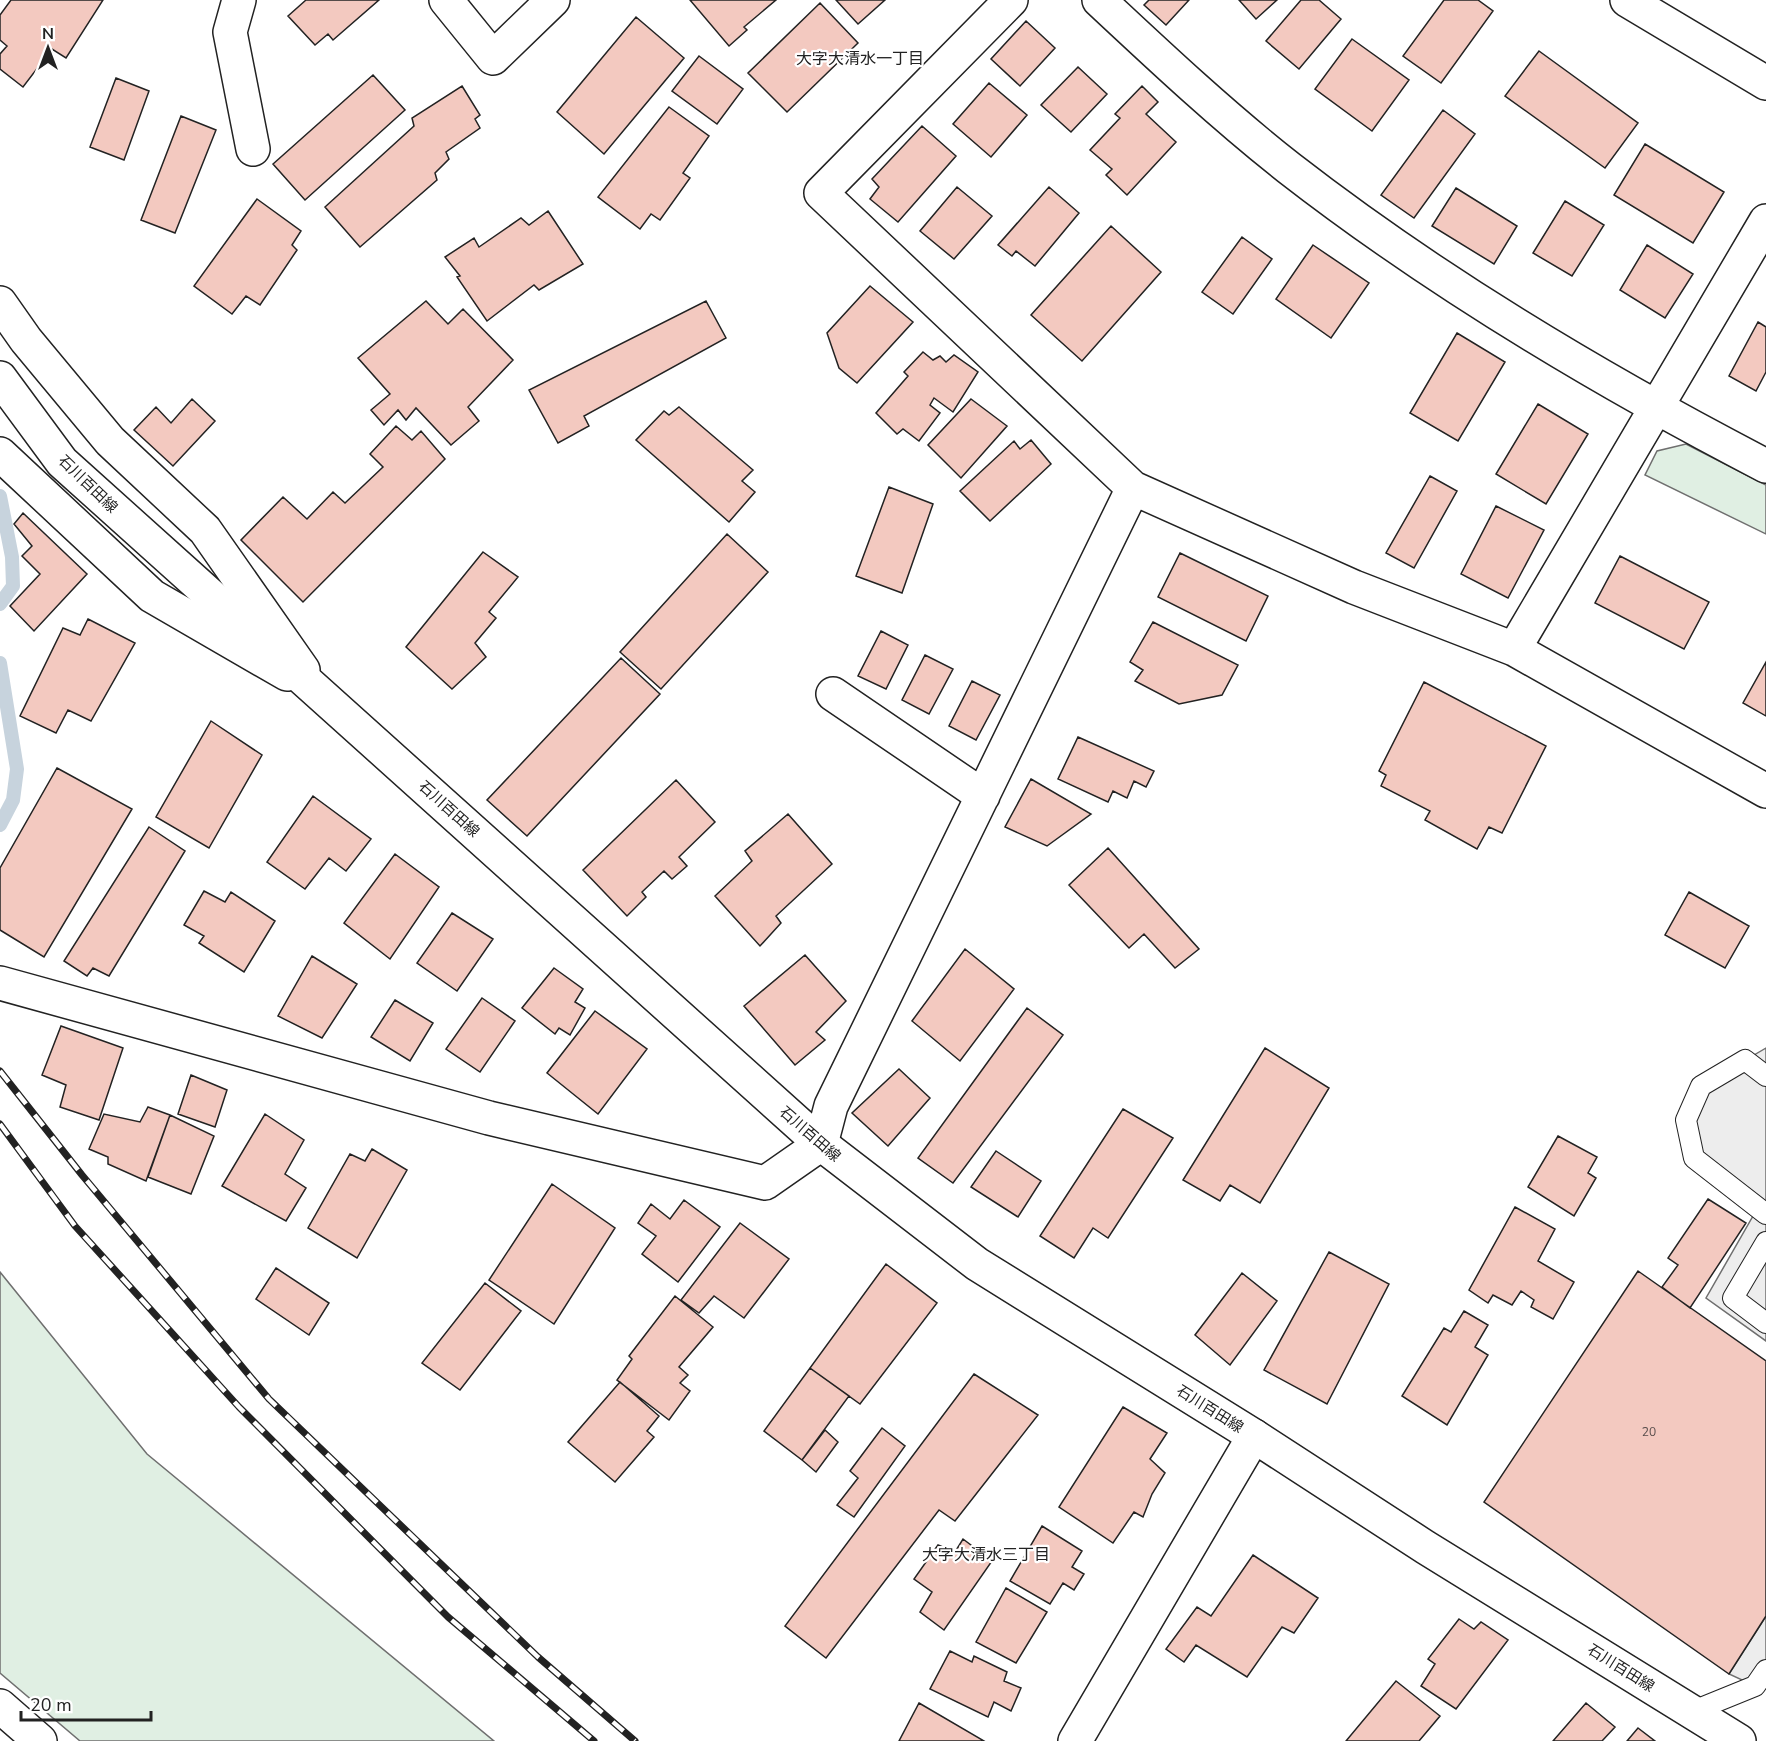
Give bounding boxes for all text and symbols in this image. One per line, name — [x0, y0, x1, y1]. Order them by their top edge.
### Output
north arrow — [18, 18, 78, 78]
text: N — [42, 23, 54, 45]
district label: 大字大清水一丁目 — [796, 48, 924, 70]
street label: 石川百田線 — [54, 451, 122, 517]
street label: 石川百田線 — [414, 776, 484, 842]
street label: 石川百田線 — [775, 1102, 845, 1166]
street label: 石川百田線 — [1173, 1381, 1247, 1437]
house number: 20 — [1642, 1424, 1656, 1440]
district label: 大字大清水三丁目 — [922, 1544, 1050, 1566]
street label: 石川百田線 — [1584, 1640, 1658, 1696]
scale bar — [21, 1684, 152, 1722]
text: 20 m — [30, 1693, 72, 1717]

